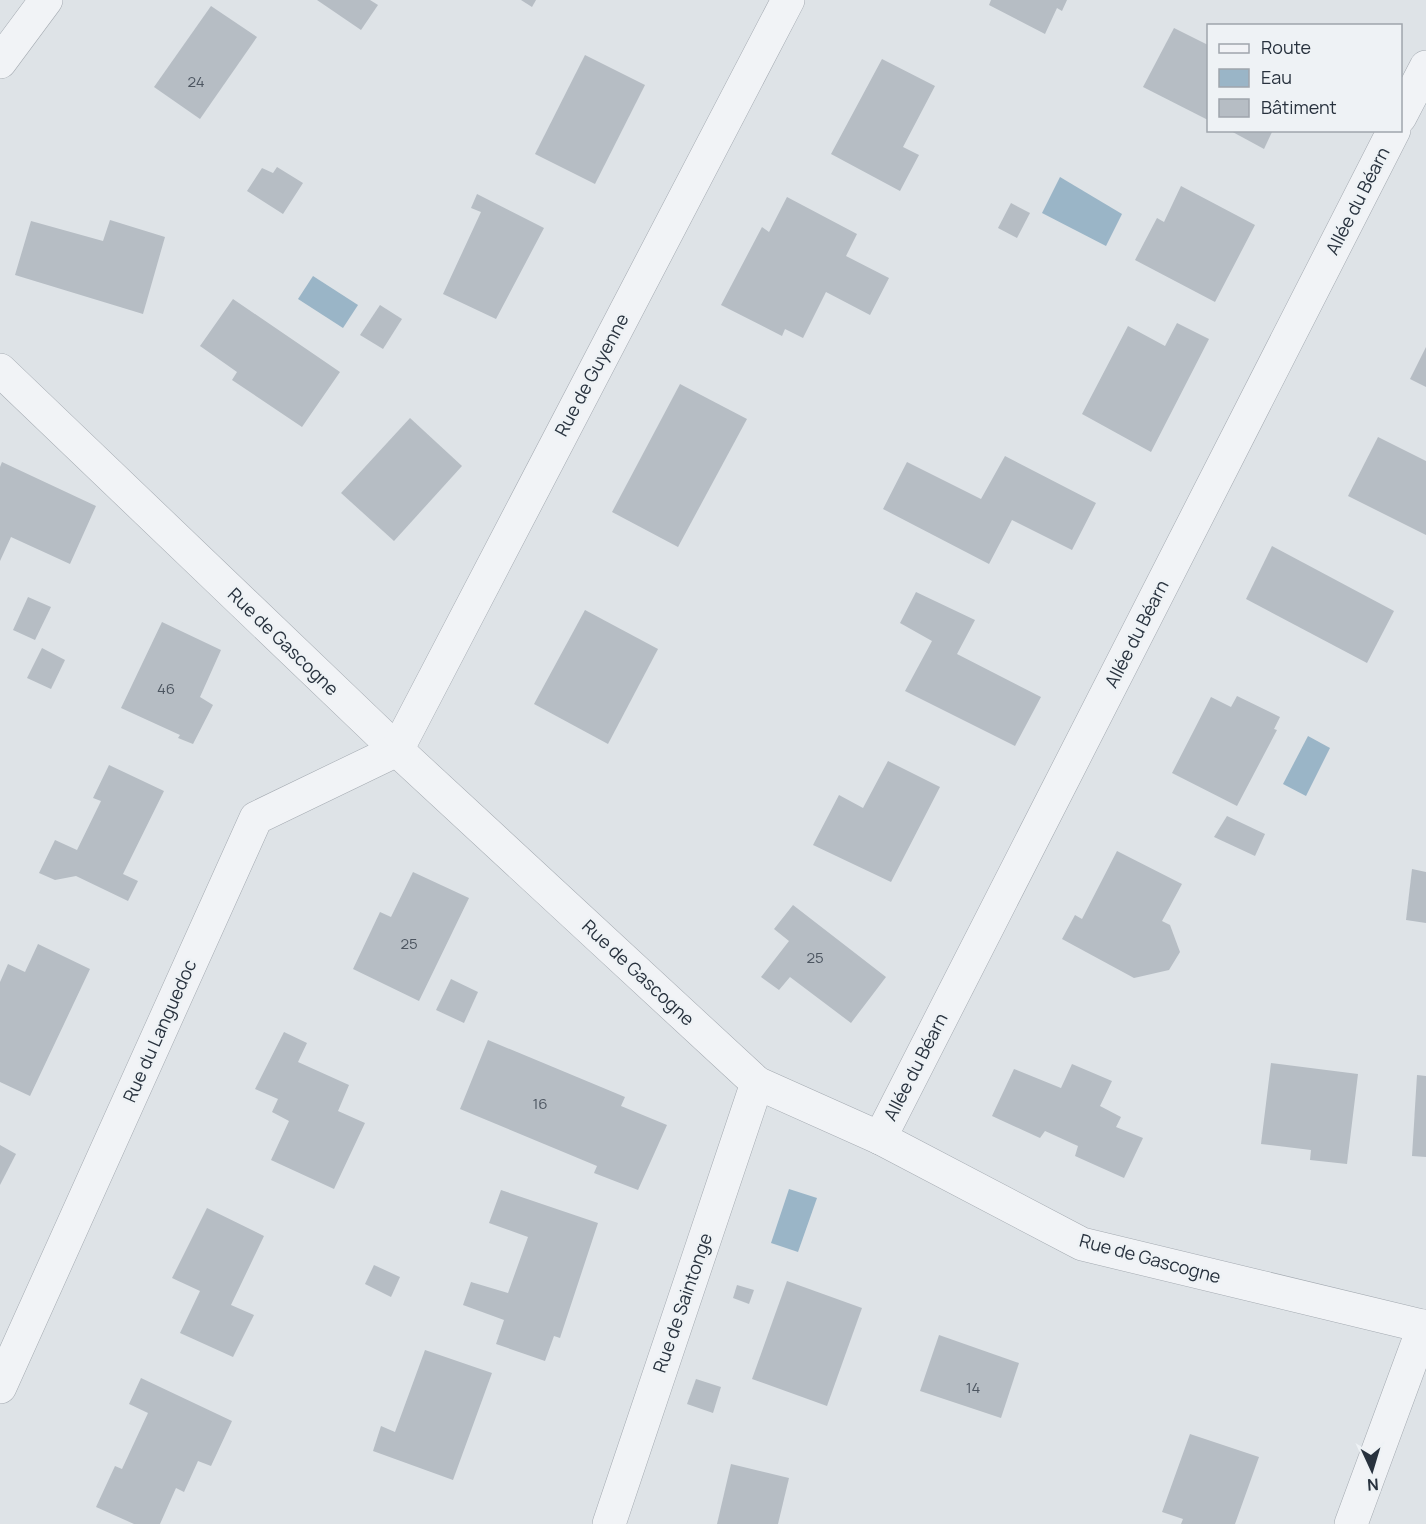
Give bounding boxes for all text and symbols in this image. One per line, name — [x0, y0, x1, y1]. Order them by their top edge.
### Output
legend — [1207, 24, 1402, 132]
text: Route — [1261, 35, 1311, 59]
text: Eau — [1261, 65, 1292, 89]
house number: 24 — [187, 71, 205, 92]
text: Bâtiment — [1261, 95, 1337, 119]
street label: Allée du Béarn — [1320, 143, 1395, 259]
street label: Rue de Guyenne — [549, 309, 634, 440]
street label: Allée du Béarn — [1099, 576, 1174, 692]
street label: Rue de Gascogne — [223, 582, 344, 700]
house number: 46 — [157, 678, 175, 699]
street label: Rue de Gascogne — [577, 914, 700, 1031]
house number: 25 — [400, 933, 418, 954]
house number: 25 — [806, 947, 824, 968]
street label: Rue du Languedoc — [117, 955, 201, 1106]
street label: Allée du Béarn — [878, 1009, 953, 1125]
house number: 16 — [532, 1093, 548, 1114]
street label: Rue de Gascogne — [1077, 1228, 1224, 1288]
street label: Rue de Saintonge — [647, 1230, 717, 1376]
house number: 14 — [966, 1377, 980, 1398]
north arrow — [1342, 1440, 1402, 1500]
text: N — [1367, 1474, 1380, 1496]

